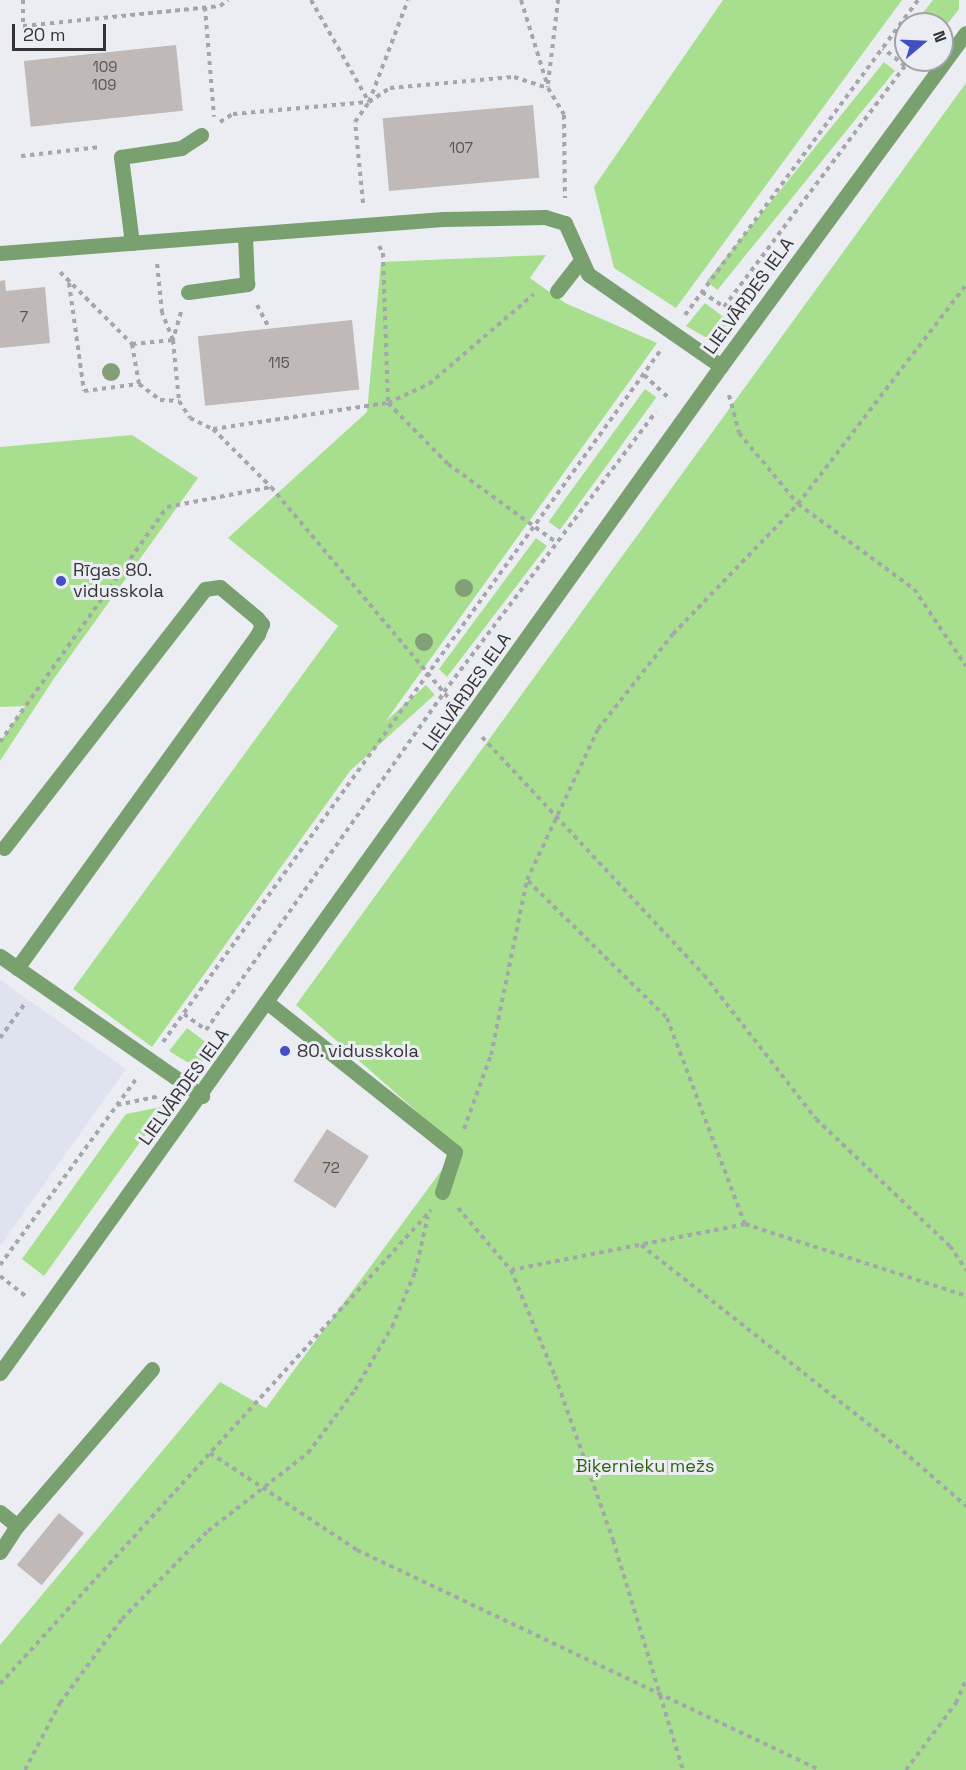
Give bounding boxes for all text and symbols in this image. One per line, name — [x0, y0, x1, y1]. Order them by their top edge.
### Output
scale bar — [15, 12, 110, 50]
north arrow — [894, 12, 954, 72]
text: 20 m — [23, 23, 66, 46]
text: N — [928, 28, 951, 45]
house number: 109 — [92, 58, 118, 76]
house number: 109 — [91, 76, 117, 94]
house number: 107 — [449, 139, 473, 157]
street label: LIELVĀRDES IELA — [699, 233, 799, 359]
house number: 7 — [20, 308, 28, 326]
house number: 115 — [268, 354, 290, 372]
place label: Rīgas 80. vidusskola — [73, 560, 164, 602]
marker: Rīgas 80. vidusskola — [54, 574, 68, 588]
street label: LIELVĀRDES IELA — [418, 629, 516, 755]
street label: LIELVĀRDES IELA — [134, 1024, 234, 1150]
place label: 80. vidusskola — [297, 1040, 419, 1062]
marker: 80. vidusskola — [278, 1044, 292, 1058]
house number: 72 — [322, 1159, 340, 1177]
park label: Biķernieku mežs — [575, 1455, 715, 1477]

